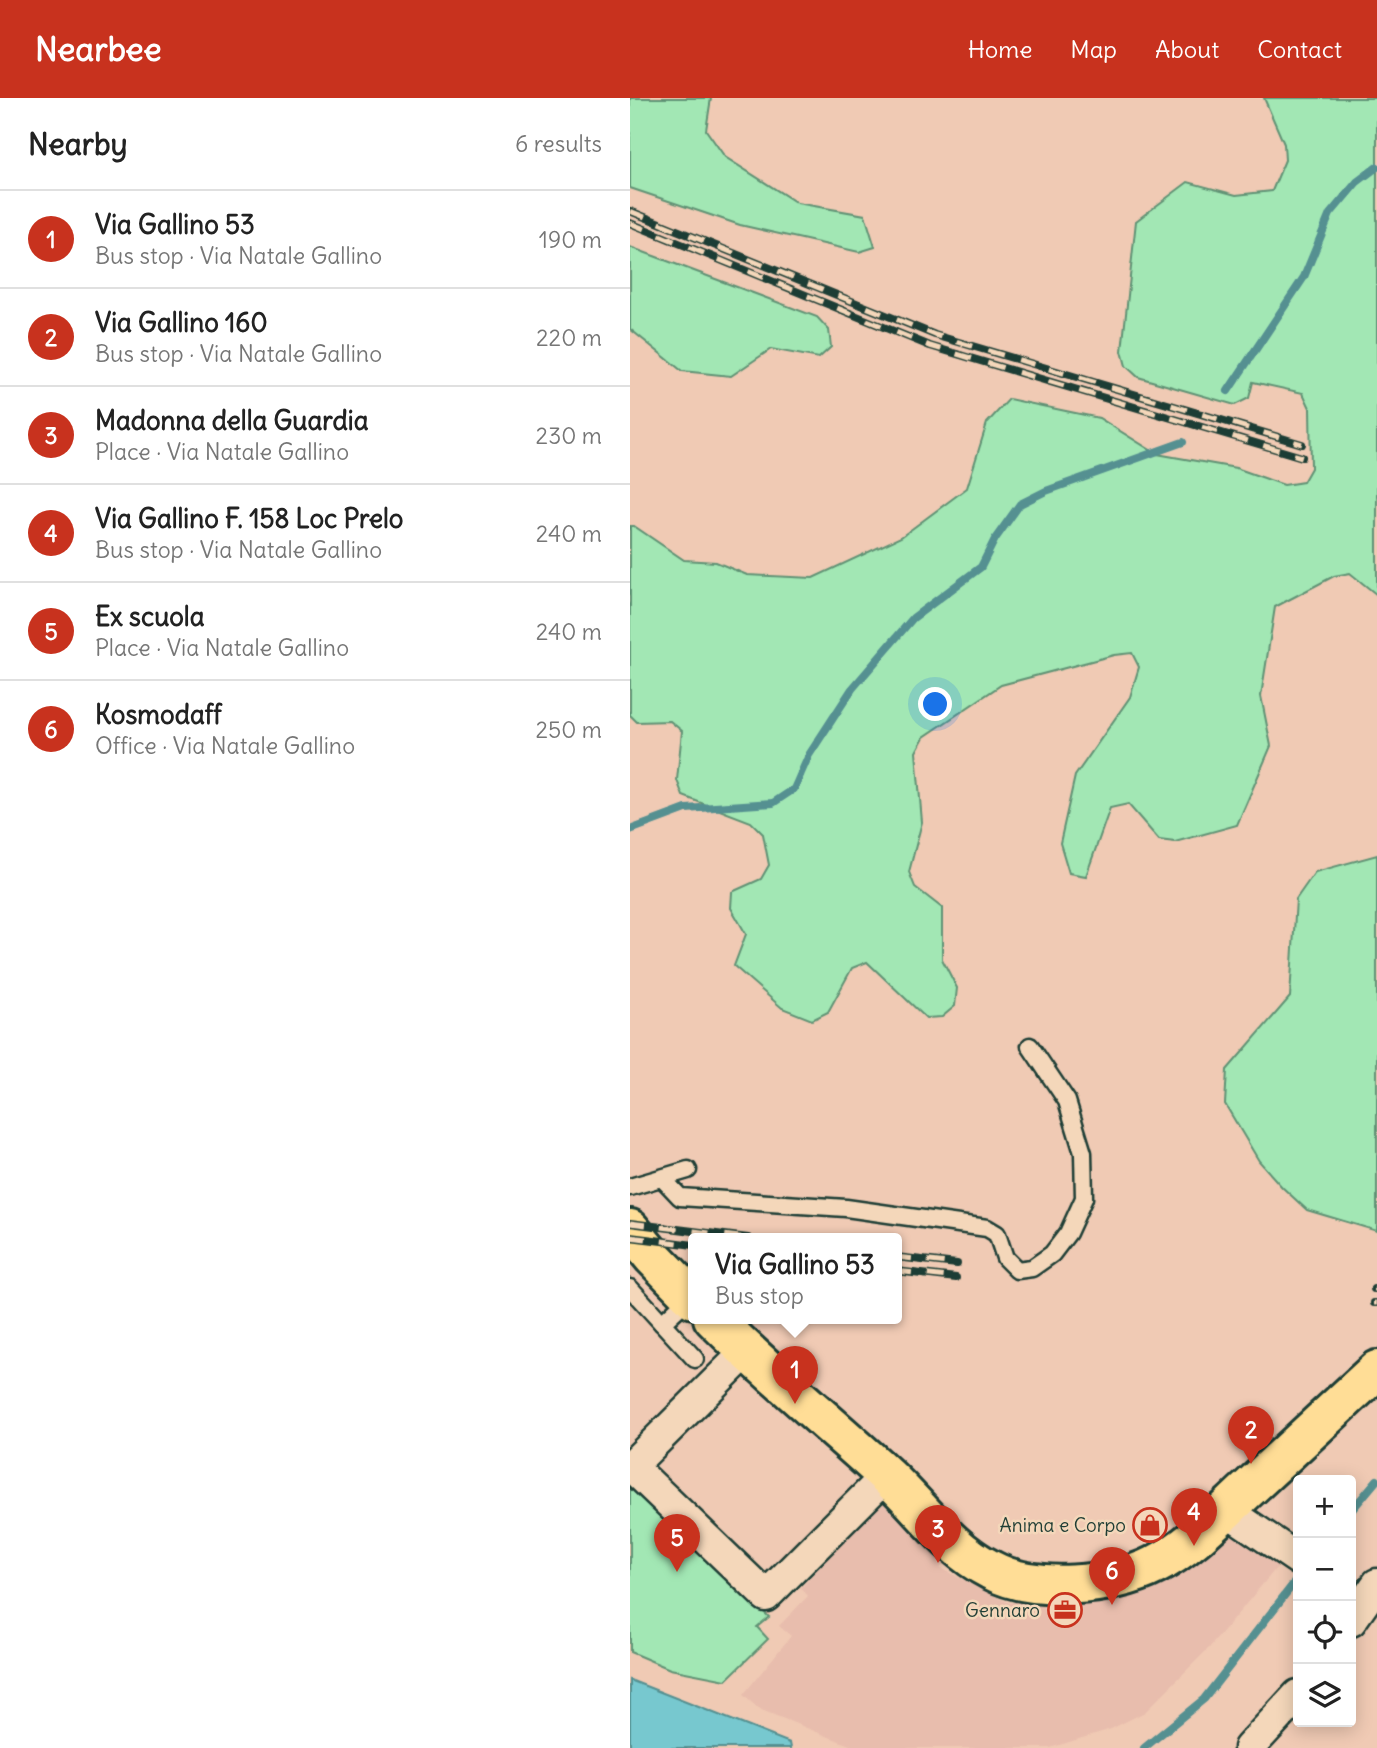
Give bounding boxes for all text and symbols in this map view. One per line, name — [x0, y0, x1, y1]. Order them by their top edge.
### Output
text: Nearbee — [35, 28, 161, 70]
text: Home — [968, 34, 1032, 64]
text: Map — [1070, 34, 1117, 64]
text: About — [1155, 34, 1219, 64]
text: Contact — [1257, 34, 1342, 64]
text: Nearby — [28, 125, 128, 163]
text: 6 results — [515, 129, 602, 158]
text: Via Gallino 53 — [95, 208, 255, 241]
text: 1 — [46, 225, 56, 254]
text: 190 m — [539, 225, 602, 254]
text: Bus stop · Via Natale Gallino — [95, 241, 382, 270]
text: Via Gallino 160 — [95, 306, 267, 339]
text: 2 — [45, 323, 57, 352]
text: 220 m — [536, 323, 602, 352]
text: Bus stop · Via Natale Gallino — [95, 339, 382, 368]
text: Madonna della Guardia — [95, 404, 369, 437]
text: 3 — [44, 421, 58, 450]
text: 230 m — [536, 421, 602, 450]
text: Place · Via Natale Gallino — [95, 437, 349, 466]
text: Via Gallino F. 158 Loc Prelo — [95, 502, 403, 535]
text: 4 — [44, 519, 58, 548]
text: 240 m — [536, 519, 602, 548]
text: Bus stop · Via Natale Gallino — [95, 535, 382, 564]
text: Ex scuola — [95, 600, 205, 633]
text: 5 — [44, 617, 58, 646]
text: 240 m — [536, 617, 602, 646]
text: Place · Via Natale Gallino — [95, 633, 349, 662]
your location — [918, 687, 952, 721]
text: Kosmodaff — [95, 698, 222, 731]
text: 6 — [44, 715, 58, 744]
text: 250 m — [535, 715, 602, 744]
text: Office · Via Natale Gallino — [95, 731, 355, 760]
popup — [688, 1233, 902, 1324]
text: Via Gallino 53 — [715, 1248, 875, 1281]
text: Bus stop — [715, 1281, 804, 1310]
pin: 1 — [772, 1346, 818, 1404]
pin: 2 — [1228, 1406, 1274, 1464]
map controls — [1293, 1475, 1356, 1727]
button: + — [1293, 1475, 1356, 1538]
pin: 4 — [1171, 1488, 1217, 1546]
pin: 3 — [915, 1505, 961, 1563]
shop icon: Anima e Corpo — [1131, 1506, 1169, 1544]
place label: Anima e Corpo — [999, 1513, 1126, 1537]
pin: 5 — [654, 1514, 700, 1572]
button: − — [1293, 1538, 1356, 1601]
pin: 6 — [1089, 1547, 1135, 1605]
office icon: Gennaro — [1046, 1591, 1084, 1629]
place label: Gennaro — [965, 1598, 1040, 1622]
button: locate — [1293, 1601, 1356, 1664]
button: layers — [1293, 1664, 1356, 1727]

